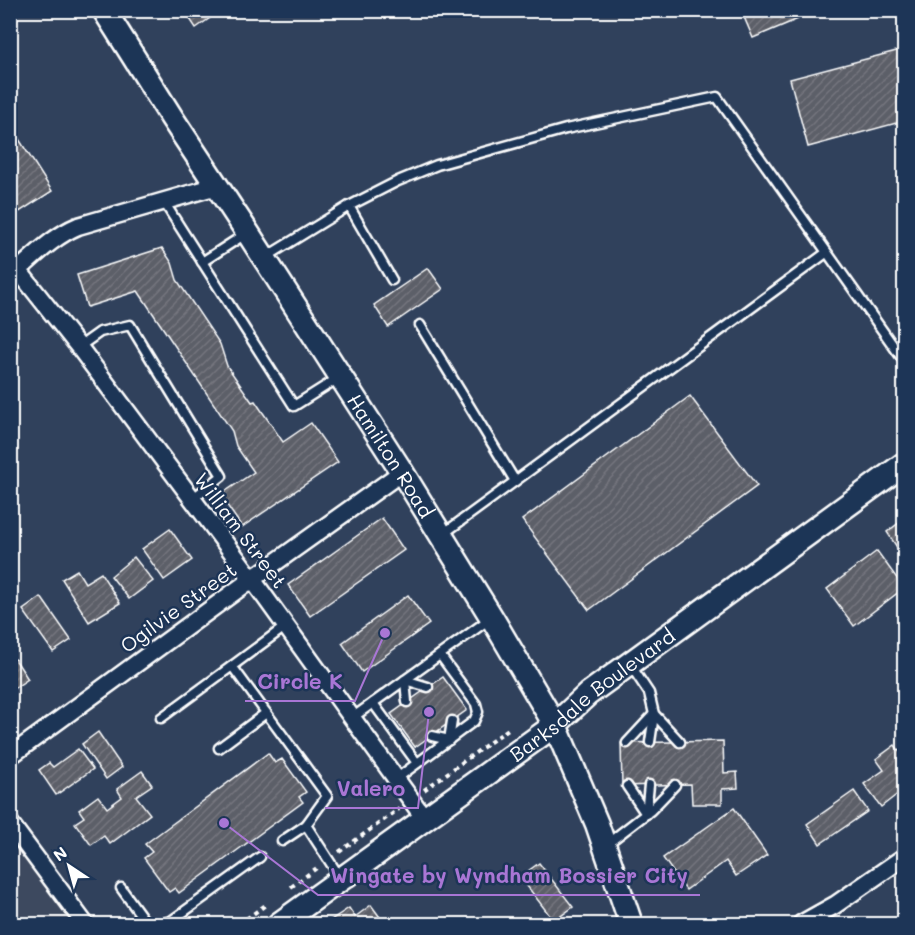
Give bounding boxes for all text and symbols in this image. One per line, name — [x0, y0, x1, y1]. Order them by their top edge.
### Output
street label: Hamilton Road — [342, 389, 440, 522]
street label: William Street — [189, 467, 293, 593]
street label: Ogilvie Street — [115, 556, 241, 658]
street label: Barksdale Boulevard — [504, 622, 680, 767]
callout: Circle K — [245, 662, 355, 701]
text: Circle K — [257, 667, 343, 694]
callout: Valero — [325, 769, 418, 808]
text: Valero — [337, 774, 406, 801]
north arrow — [39, 836, 99, 896]
text: N — [49, 841, 71, 866]
callout: Wingate by Wyndham Bossier City — [318, 856, 700, 895]
text: Wingate by Wyndham Bossier City — [330, 861, 688, 889]

